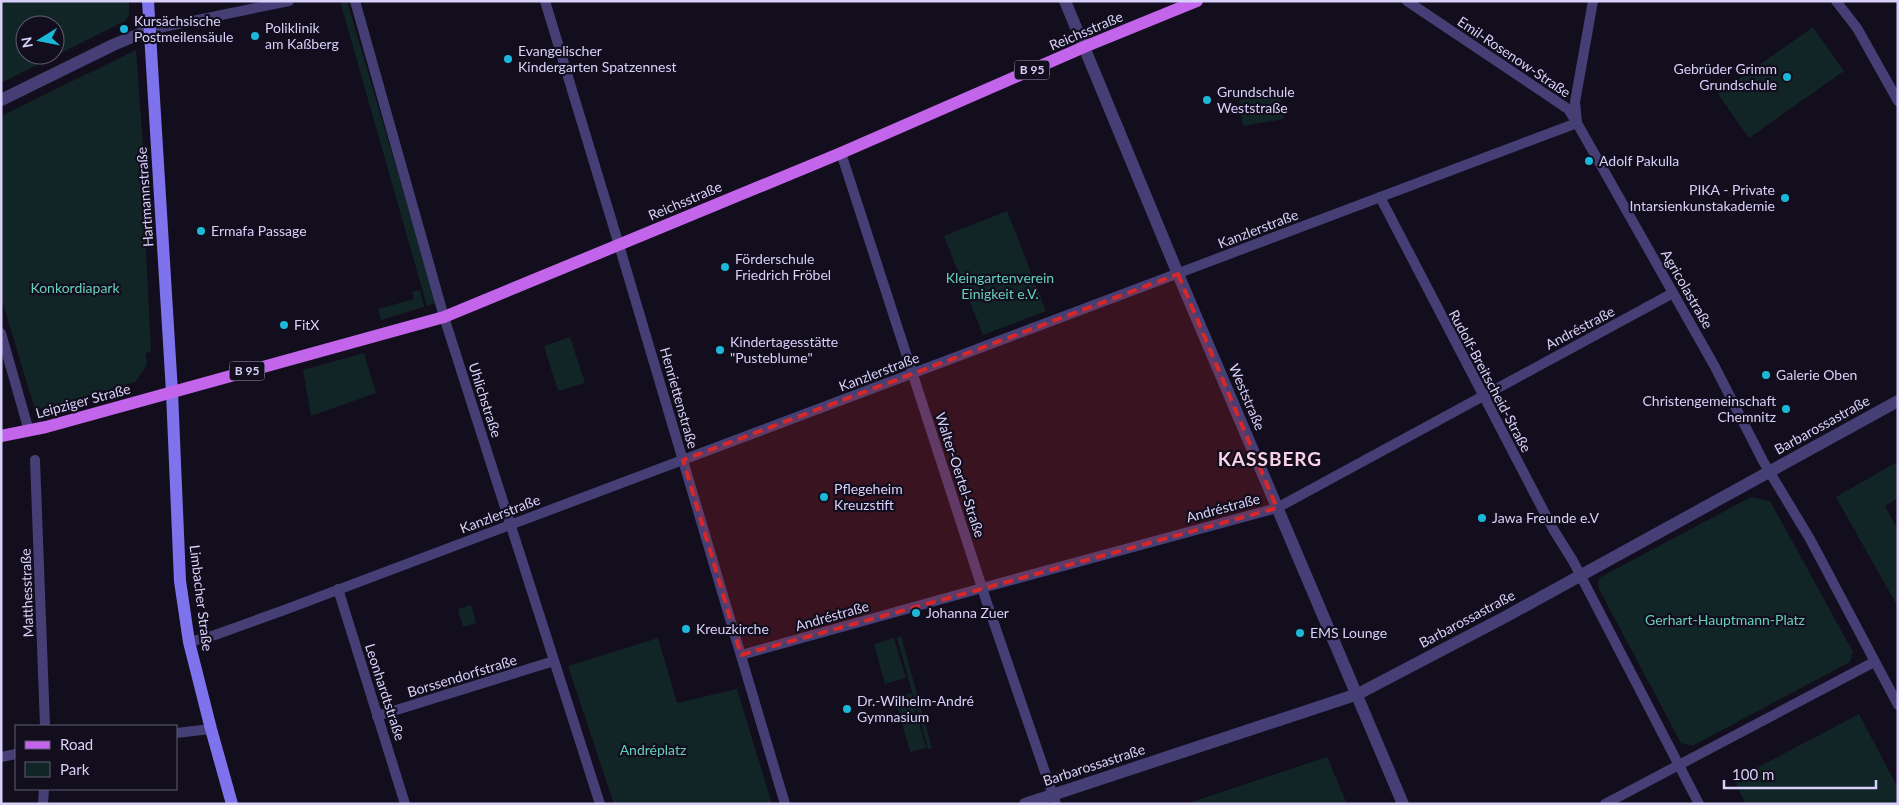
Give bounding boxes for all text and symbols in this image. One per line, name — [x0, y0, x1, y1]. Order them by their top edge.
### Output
street label: Reichsstraße — [1047, 7, 1125, 54]
place label: Kursächsische Postmeilensäule — [134, 12, 233, 45]
street label: Emil-Rosenow-Straße — [1455, 12, 1574, 101]
north arrow — [15, 15, 65, 65]
place label: Poliklinik am Kaßberg — [265, 19, 339, 52]
marker: Kursächsische Postmeilensäule — [118, 23, 130, 35]
marker: Poliklinik am Kaßberg — [249, 30, 261, 42]
text: N — [17, 36, 36, 49]
place label: Evangelischer Kindergarten Spatzennest — [518, 42, 677, 75]
marker: Evangelischer Kindergarten Spatzennest — [502, 53, 514, 65]
road number: B 95 — [1014, 60, 1050, 80]
place label: Gebrüder Grimm Grundschule — [1674, 60, 1777, 93]
marker: Gebrüder Grimm Grundschule — [1781, 71, 1793, 83]
place label: Grundschule Weststraße — [1217, 83, 1295, 116]
marker: Grundschule Weststraße — [1201, 94, 1213, 106]
street label: Hartmannstraße — [133, 146, 156, 248]
place label: Adolf Pakulla — [1599, 152, 1679, 169]
marker: Adolf Pakulla — [1583, 155, 1595, 167]
street label: Reichsstraße — [646, 177, 724, 224]
place label: PIKA - Private Intarsienkunstakademie — [1629, 181, 1775, 214]
marker: PIKA - Private Intarsienkunstakademie — [1779, 192, 1791, 204]
street label: Kanzlerstraße — [1215, 205, 1300, 252]
place label: Ermafa Passage — [211, 222, 307, 239]
marker: Ermafa Passage — [195, 225, 207, 237]
street label: Agricolastraße — [1658, 246, 1717, 331]
place label: Förderschule Friedrich Fröbel — [735, 250, 831, 283]
marker: Förderschule Friedrich Fröbel — [719, 261, 731, 273]
park label: Kleingartenverein Einigkeit e.V. — [946, 269, 1054, 302]
park label: Konkordiapark — [30, 279, 120, 296]
street label: Andréstraße — [1542, 302, 1617, 353]
street label: Rudolf-Breitscheid-Straße — [1446, 307, 1535, 455]
place label: FitX — [294, 316, 319, 333]
marker: FitX — [278, 319, 290, 331]
place label: Kindertagesstätte "Pusteblume" — [730, 333, 838, 366]
marker: Kindertagesstätte "Pusteblume" — [714, 344, 726, 356]
street label: Henriettenstraße — [657, 345, 702, 451]
street label: Kanzlerstraße — [836, 348, 921, 395]
street label: Uhlichstraße — [465, 360, 506, 439]
street label: Weststraße — [1226, 361, 1269, 433]
road number: B 95 — [230, 362, 264, 381]
place label: Galerie Oben — [1776, 366, 1857, 383]
marker: Galerie Oben — [1760, 369, 1772, 381]
street label: Leipziger Straße — [34, 380, 132, 421]
street label: Barbarossastraße — [1771, 391, 1872, 458]
place label: Christengemeinschaft Chemnitz — [1642, 392, 1776, 425]
marker: Christengemeinschaft Chemnitz — [1780, 403, 1792, 415]
street label: Walter-Oertel-Straße — [932, 410, 989, 540]
district label: KASSBERG — [1218, 447, 1322, 470]
place label: Pflegeheim Kreuzstift — [834, 480, 903, 513]
street label: Andréstraße — [1184, 489, 1262, 526]
street label: Kanzlerstraße — [457, 490, 542, 537]
marker: Pflegeheim Kreuzstift — [818, 491, 830, 503]
place label: Jawa Freunde e.V — [1492, 509, 1600, 526]
marker: Jawa Freunde e.V — [1476, 512, 1488, 524]
street label: Limbacher Straße — [187, 544, 216, 652]
street label: Matthesstraße — [16, 548, 37, 638]
street label: Barbarossastraße — [1416, 586, 1518, 651]
street label: Andréstraße — [793, 597, 871, 634]
place label: Johanna Zuer — [926, 604, 1009, 621]
marker: Johanna Zuer — [910, 607, 922, 619]
park label: Gerhart-Hauptmann-Platz — [1645, 611, 1805, 628]
place label: Kreuzkirche — [696, 620, 769, 637]
marker: Kreuzkirche — [680, 623, 692, 635]
place label: EMS Lounge — [1310, 624, 1387, 641]
marker: EMS Lounge — [1294, 627, 1306, 639]
street label: Leonhardtstraße — [362, 641, 409, 742]
street label: Borssendorfstraße — [405, 651, 519, 700]
place label: Dr.-Wilhelm-André Gymnasium — [857, 692, 974, 725]
marker: Dr.-Wilhelm-André Gymnasium — [841, 703, 853, 715]
legend — [15, 725, 178, 790]
text: Road — [60, 735, 93, 753]
street label: Barbarossastraße — [1041, 740, 1147, 789]
park label: Andréplatz — [620, 741, 686, 758]
scale bar — [1724, 758, 1876, 790]
text: Park — [60, 760, 90, 778]
text: 100 m — [1732, 765, 1774, 783]

